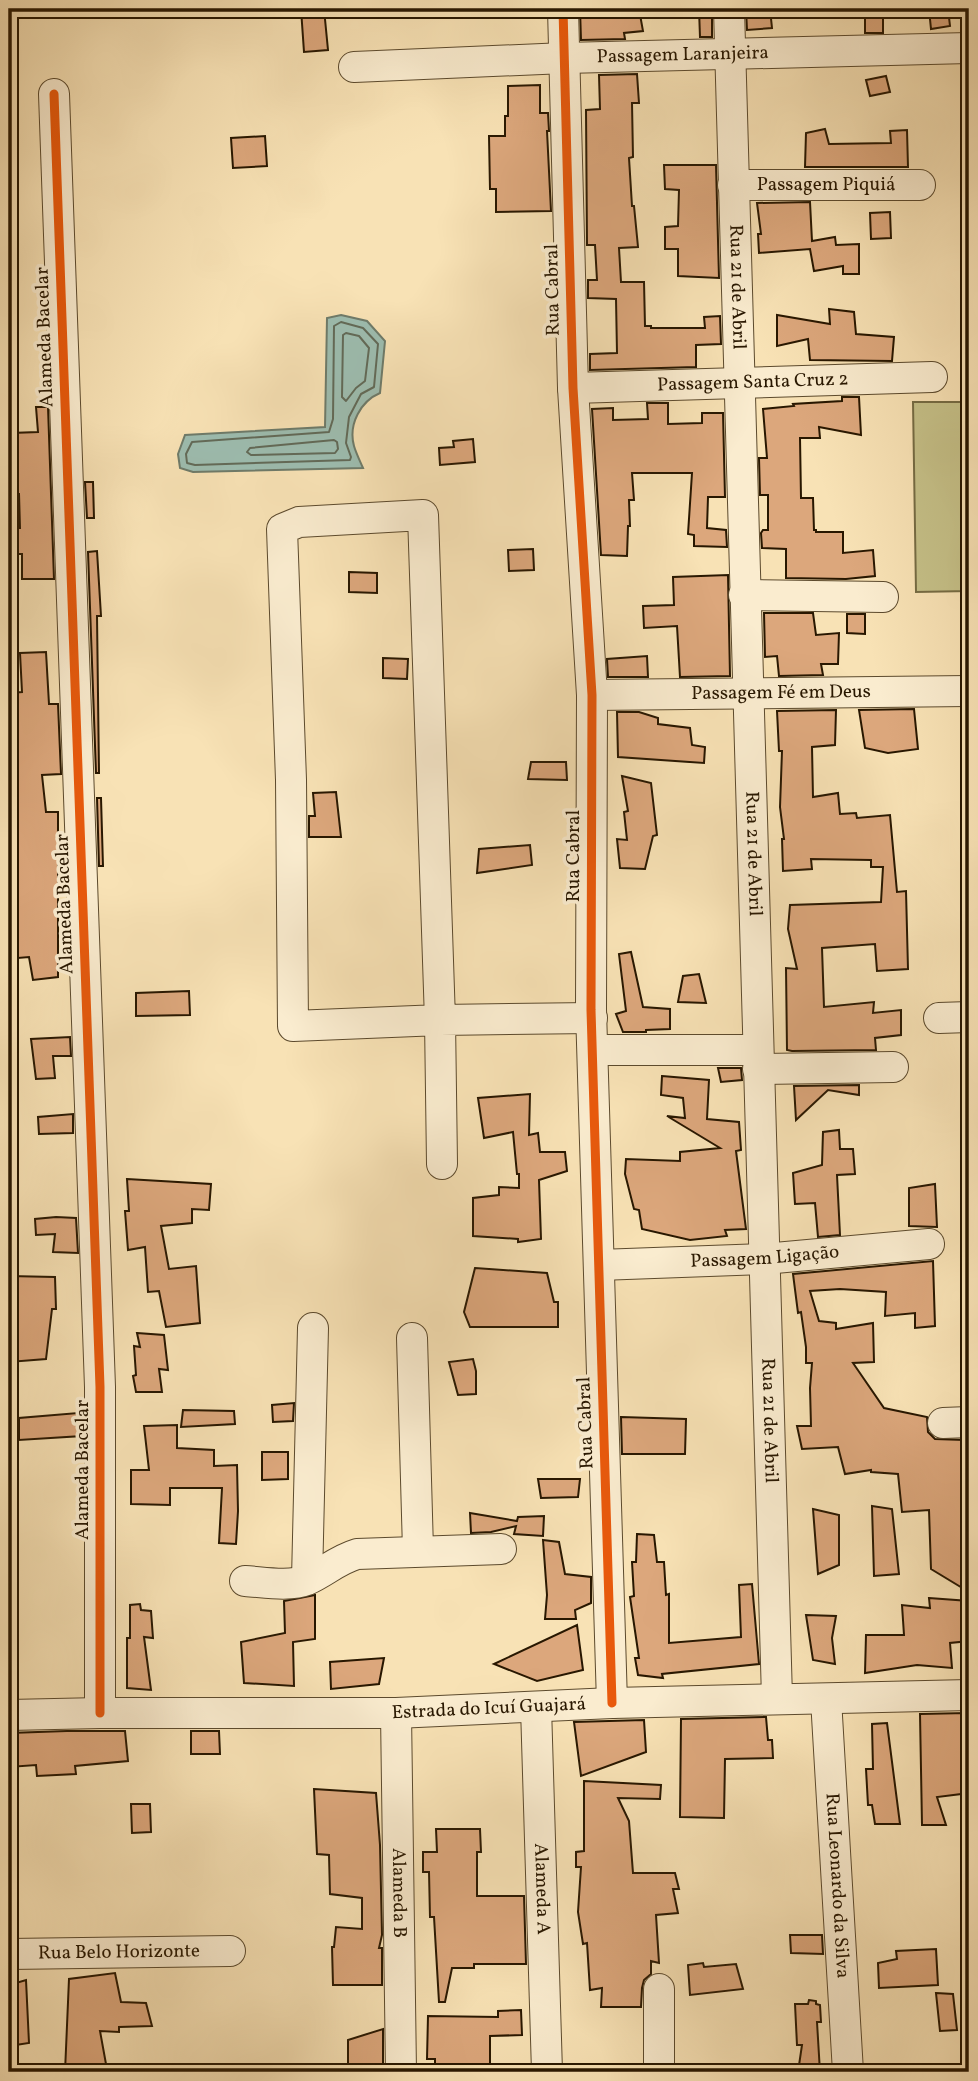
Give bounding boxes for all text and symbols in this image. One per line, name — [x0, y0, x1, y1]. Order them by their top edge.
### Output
street label: Passagem Laranjeira — [596, 40, 769, 70]
street label: Passagem Piquiá — [757, 172, 895, 198]
street label: Rua 21 de Abril — [722, 224, 752, 350]
street label: Rua Cabral — [539, 243, 567, 336]
street label: Alameda Bacelar — [30, 266, 60, 408]
street label: Passagem Santa Cruz 2 — [657, 367, 849, 398]
street label: Passagem Fé em Deus — [691, 679, 871, 707]
street label: Rua 21 de Abril — [738, 791, 768, 917]
street label: Rua Cabral — [561, 810, 587, 902]
street label: Alameda Bacelar — [50, 833, 80, 975]
street label: Passagem Ligação — [690, 1239, 840, 1275]
street label: Rua 21 de Abril — [754, 1358, 784, 1484]
street label: Rua Cabral — [571, 1376, 601, 1470]
street label: Alameda Bacelar — [70, 1400, 96, 1540]
street label: Estrada do Icuí Guajará — [391, 1691, 586, 1726]
street label: Rua Leonardo da Silva — [819, 1792, 855, 1979]
street label: Alameda A — [527, 1843, 556, 1935]
street label: Alameda B — [385, 1848, 412, 1938]
street label: Rua Belo Horizonte — [38, 1938, 200, 1967]

